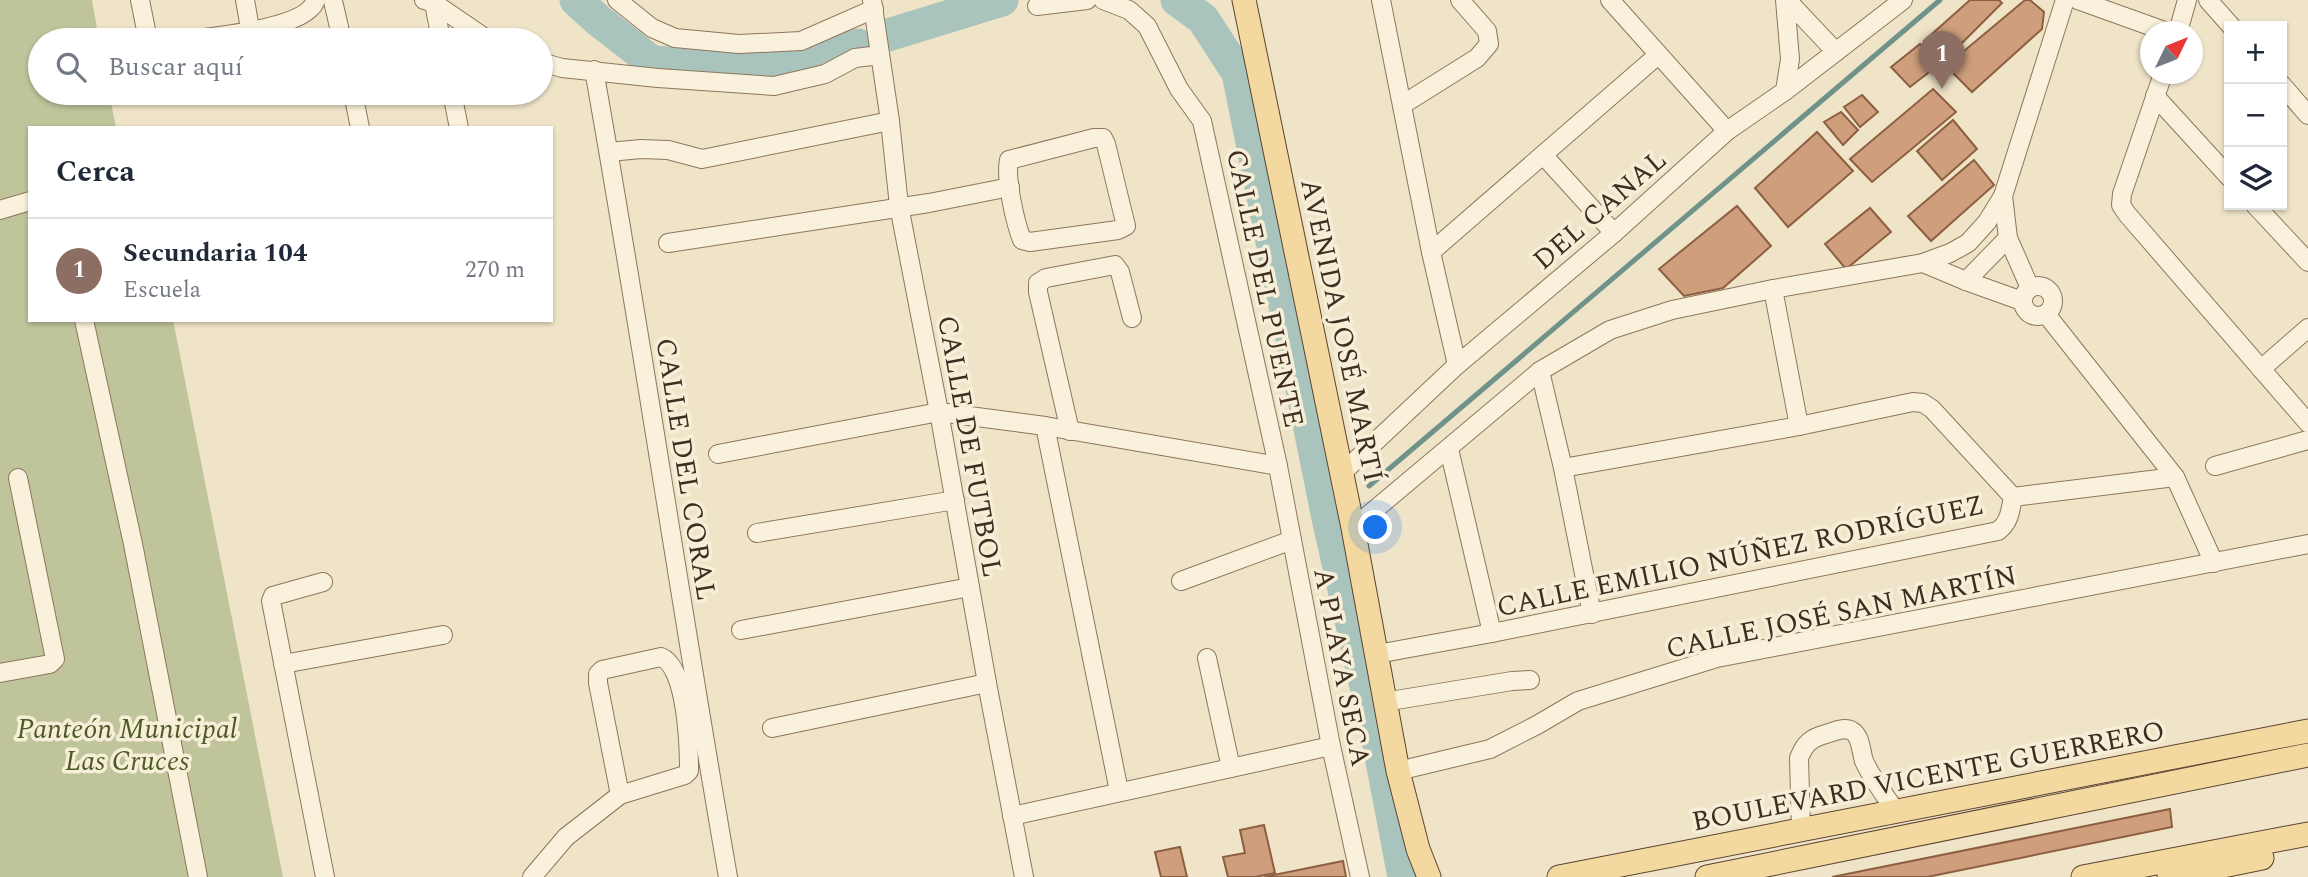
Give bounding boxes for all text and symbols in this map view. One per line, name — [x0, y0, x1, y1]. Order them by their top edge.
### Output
north arrow — [2140, 21, 2203, 84]
map controls — [2224, 21, 2287, 210]
button: + — [2224, 21, 2287, 84]
search box — [28, 28, 553, 105]
pin: 1 — [1919, 31, 1965, 89]
text: Buscar aquí — [108, 47, 243, 87]
icon: search — [52, 48, 90, 86]
button: − — [2224, 84, 2287, 147]
street label: DEL CANAL — [1523, 140, 1677, 281]
street label: CALLE DEL PUENTE — [1214, 145, 1315, 431]
button: layers — [2224, 147, 2287, 210]
text: Cerca — [56, 149, 135, 195]
street label: AVENIDA JOSÉ MARTÍ — [1288, 175, 1395, 486]
text: Secundaria 104 — [123, 233, 307, 273]
text: 1 — [73, 253, 85, 288]
text: 270 m — [465, 253, 525, 288]
text: Escuela — [123, 273, 201, 308]
street label: CALLE DE FUTBOL — [925, 312, 1014, 581]
street label: CALLE DEL CORAL — [644, 335, 728, 604]
street label: CALLE EMILIO NÚÑEZ RODRÍGUEZ — [1493, 484, 1988, 629]
your location — [1358, 510, 1392, 544]
street label: CALLE JOSÉ SAN MARTÍN — [1662, 554, 2021, 671]
street label: A PLAYA SECA — [1301, 564, 1382, 770]
park label: Panteón Municipal Las Cruces — [17, 708, 237, 783]
street label: BOULEVARD VICENTE GUERRERO — [1688, 710, 2168, 843]

